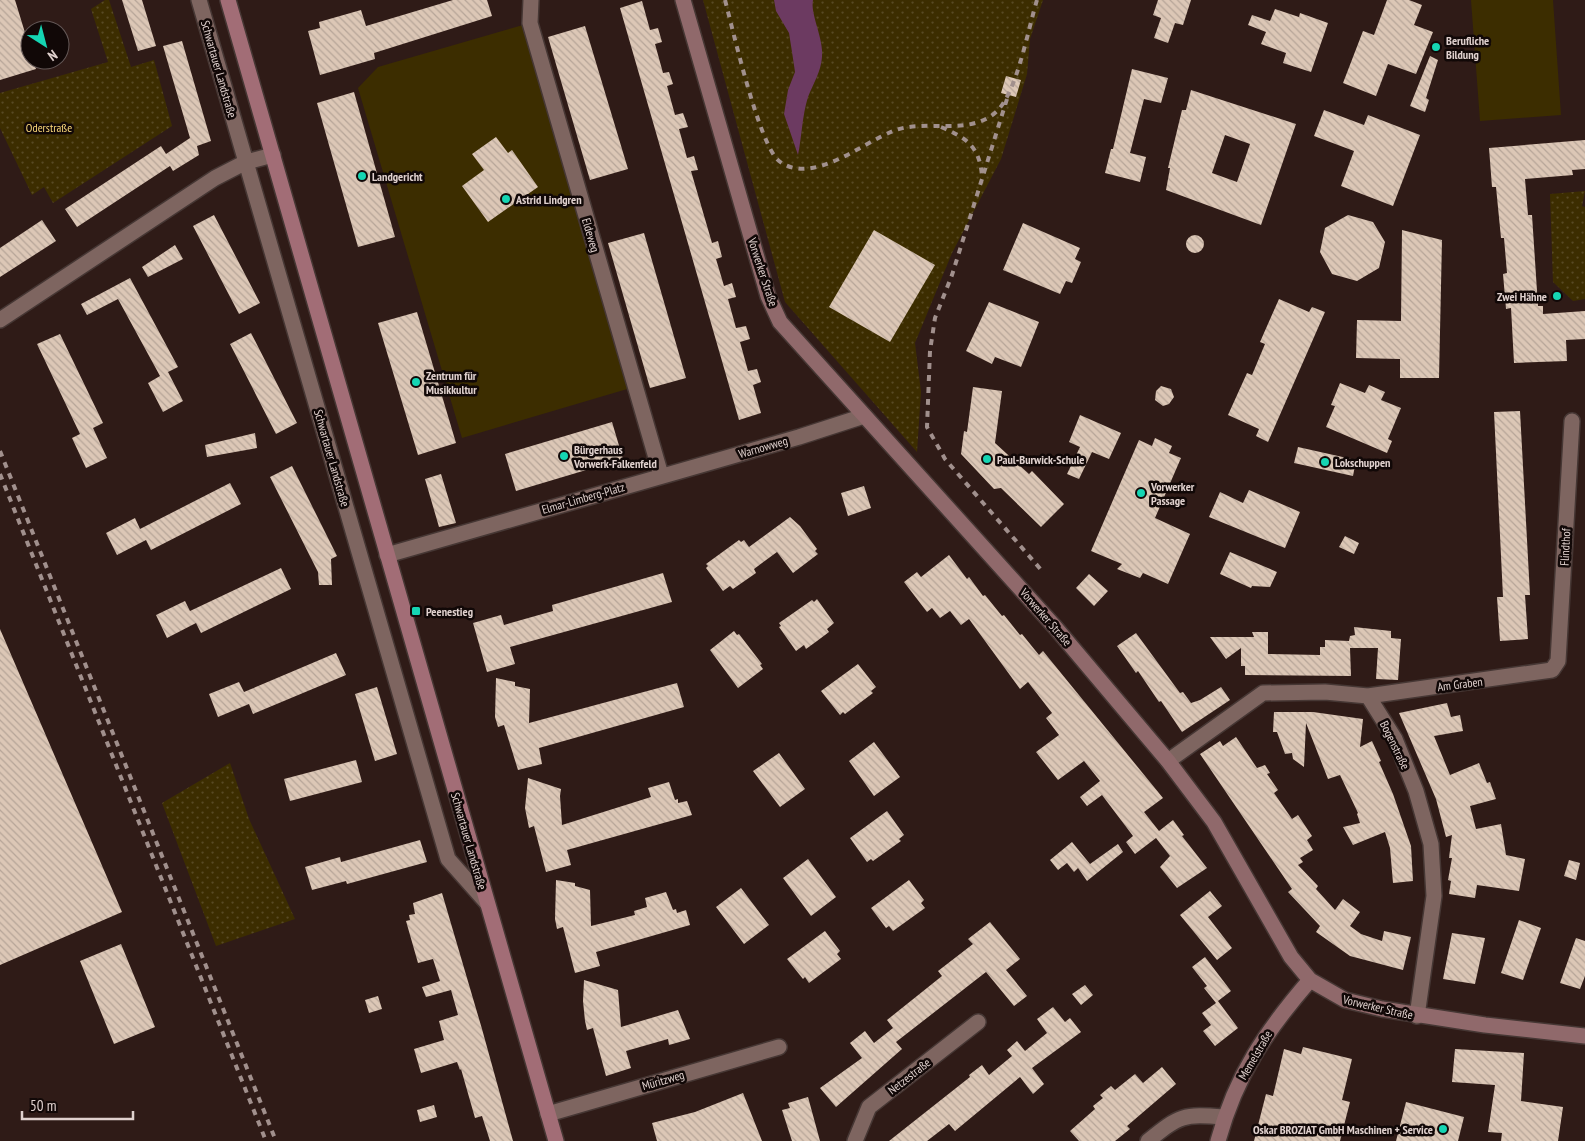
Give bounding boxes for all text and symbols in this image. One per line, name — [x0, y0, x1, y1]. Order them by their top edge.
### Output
street label: Schwartauer Landstraße — [198, 19, 240, 119]
north arrow — [20, 20, 70, 70]
place label: Berufliche Bildung — [1446, 33, 1489, 62]
marker: Berufliche Bildung — [1430, 41, 1442, 53]
text: N — [44, 46, 61, 65]
park label: Oderstraße — [26, 120, 72, 135]
place label: Landgericht — [372, 169, 423, 184]
marker: Landgericht — [356, 170, 368, 182]
place label: Astrid Lindgren — [515, 192, 582, 207]
marker: Astrid Lindgren — [500, 193, 512, 205]
street label: Eldeweg — [579, 216, 603, 254]
street label: Vorwerker Straße — [745, 235, 781, 308]
place label: Zwei Hähne — [1497, 289, 1547, 304]
marker: Zwei Hähne — [1551, 290, 1563, 302]
place label: Zentrum für Musikkultur — [426, 368, 477, 397]
marker: Zentrum für Musikkultur — [410, 376, 422, 388]
street label: Schwartauer Landstraße — [311, 408, 353, 508]
street label: Warnowweg — [737, 433, 789, 461]
place label: Bürgerhaus Vorwerk-Falkenfeld — [573, 442, 657, 471]
marker: Bürgerhaus Vorwerk-Falkenfeld — [558, 450, 570, 462]
place label: Paul-Burwick-Schule — [997, 452, 1084, 467]
marker: Paul-Burwick-Schule — [981, 453, 993, 465]
place label: Lokschuppen — [1335, 455, 1390, 470]
marker: Lokschuppen — [1319, 456, 1331, 468]
street label: Elmar-Limberg-Platz — [540, 479, 626, 517]
place label: Vorwerker Passage — [1150, 479, 1195, 508]
marker: Vorwerker Passage — [1135, 487, 1147, 499]
street label: Flindthof — [1557, 527, 1574, 566]
street label: Vorwerker Straße — [1016, 584, 1075, 649]
place label: Peenestieg — [426, 604, 473, 619]
marker: Peenestieg — [410, 605, 422, 617]
street label: Am Graben — [1437, 674, 1483, 694]
street label: Bogenstraße — [1377, 718, 1413, 772]
street label: Schwartauer Landstraße — [448, 791, 490, 891]
street label: Vorwerker Straße — [1341, 991, 1414, 1022]
street label: Memelstraße — [1235, 1028, 1275, 1082]
street label: Netzestraße — [885, 1055, 933, 1097]
street label: Müritzweg — [640, 1067, 686, 1093]
scale bar — [22, 1088, 134, 1120]
text: 50 m — [30, 1096, 56, 1115]
place label: Oskar BROZIAT GmbH Maschinen + Service — [1253, 1122, 1433, 1137]
marker: Oskar BROZIAT GmbH Maschinen + Service — [1437, 1123, 1449, 1135]

